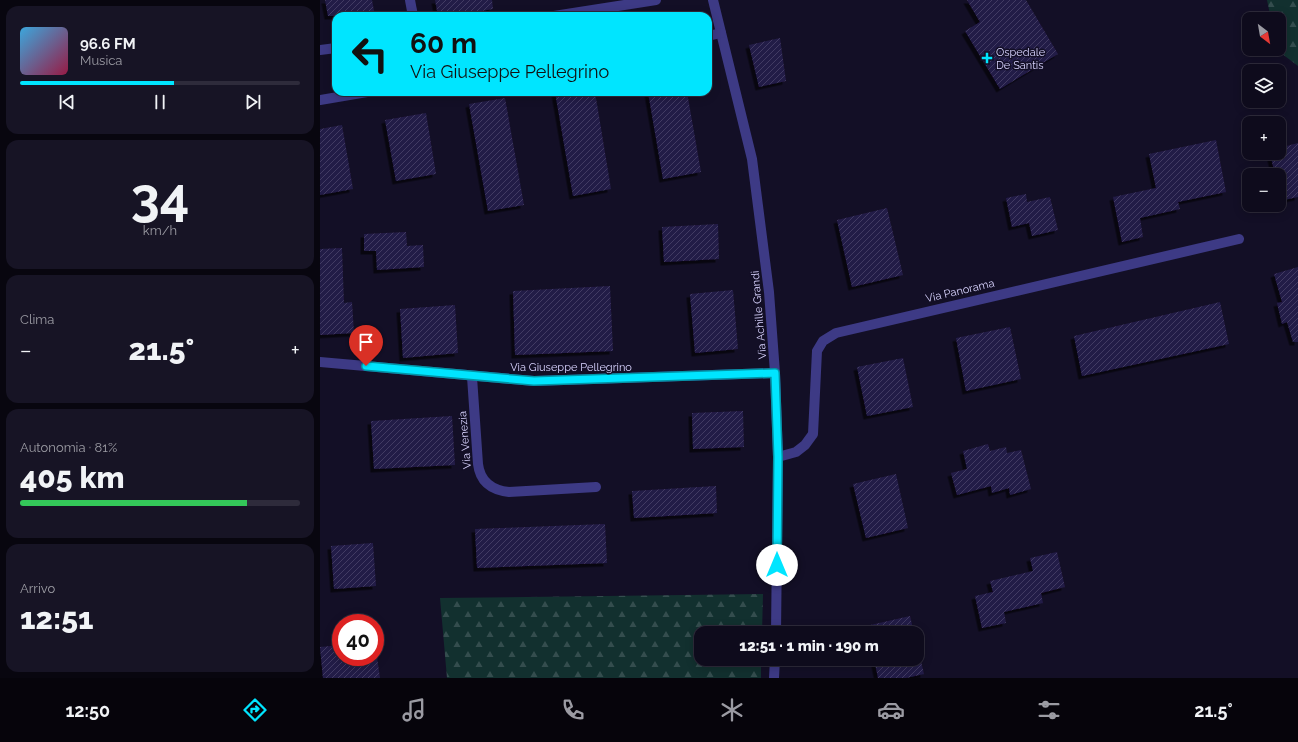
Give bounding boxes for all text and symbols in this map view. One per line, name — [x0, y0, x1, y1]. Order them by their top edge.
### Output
north arrow — [1242, 12, 1286, 56]
map controls — [1242, 12, 1286, 212]
text: 60 m — [410, 27, 477, 60]
icon: left — [344, 28, 396, 80]
text: 96.6 FM — [80, 35, 136, 53]
place label: Ospedale De Santis — [996, 46, 1046, 72]
marker: Ospedale De Santis — [981, 52, 993, 64]
text: Musica — [80, 53, 122, 68]
text: Via Giuseppe Pellegrino — [410, 61, 609, 82]
button: layers — [1242, 64, 1286, 108]
icon: previous — [56, 91, 78, 113]
icon: pause — [149, 91, 171, 113]
icon: next — [242, 91, 264, 113]
button: + — [1242, 116, 1286, 160]
text: 34 — [131, 166, 189, 227]
button: − — [1242, 168, 1286, 212]
text: km/h — [143, 223, 177, 238]
street label: Via Achille Grandi — [749, 270, 769, 360]
street label: Via Panorama — [924, 277, 996, 305]
text: Clima — [20, 312, 54, 327]
pin — [349, 325, 383, 366]
icon: arrive — [355, 331, 377, 353]
text: 21.5° — [129, 332, 194, 367]
text: − — [20, 337, 32, 363]
text: + — [291, 337, 300, 363]
street label: Via Giuseppe Pellegrino — [510, 361, 632, 374]
street label: Via Venezia — [456, 410, 474, 470]
text: Autonomia · 81% — [20, 440, 117, 455]
text: 405 km — [20, 460, 125, 495]
position arrow — [756, 544, 798, 586]
text: Arrivo — [20, 581, 55, 596]
text: 12:51 — [20, 601, 93, 636]
speed limit sign: 40 — [332, 614, 384, 666]
text: 12:51 · 1 min · 190 m — [739, 637, 879, 655]
icon: directions — [241, 696, 269, 724]
icon: music — [400, 696, 428, 724]
icon: phone — [559, 696, 587, 724]
icon: climate — [718, 696, 746, 724]
icon: car — [877, 696, 905, 724]
icon: filters — [1035, 696, 1063, 724]
text: 12:50 — [65, 700, 110, 721]
text: 21.5° — [1194, 700, 1233, 721]

